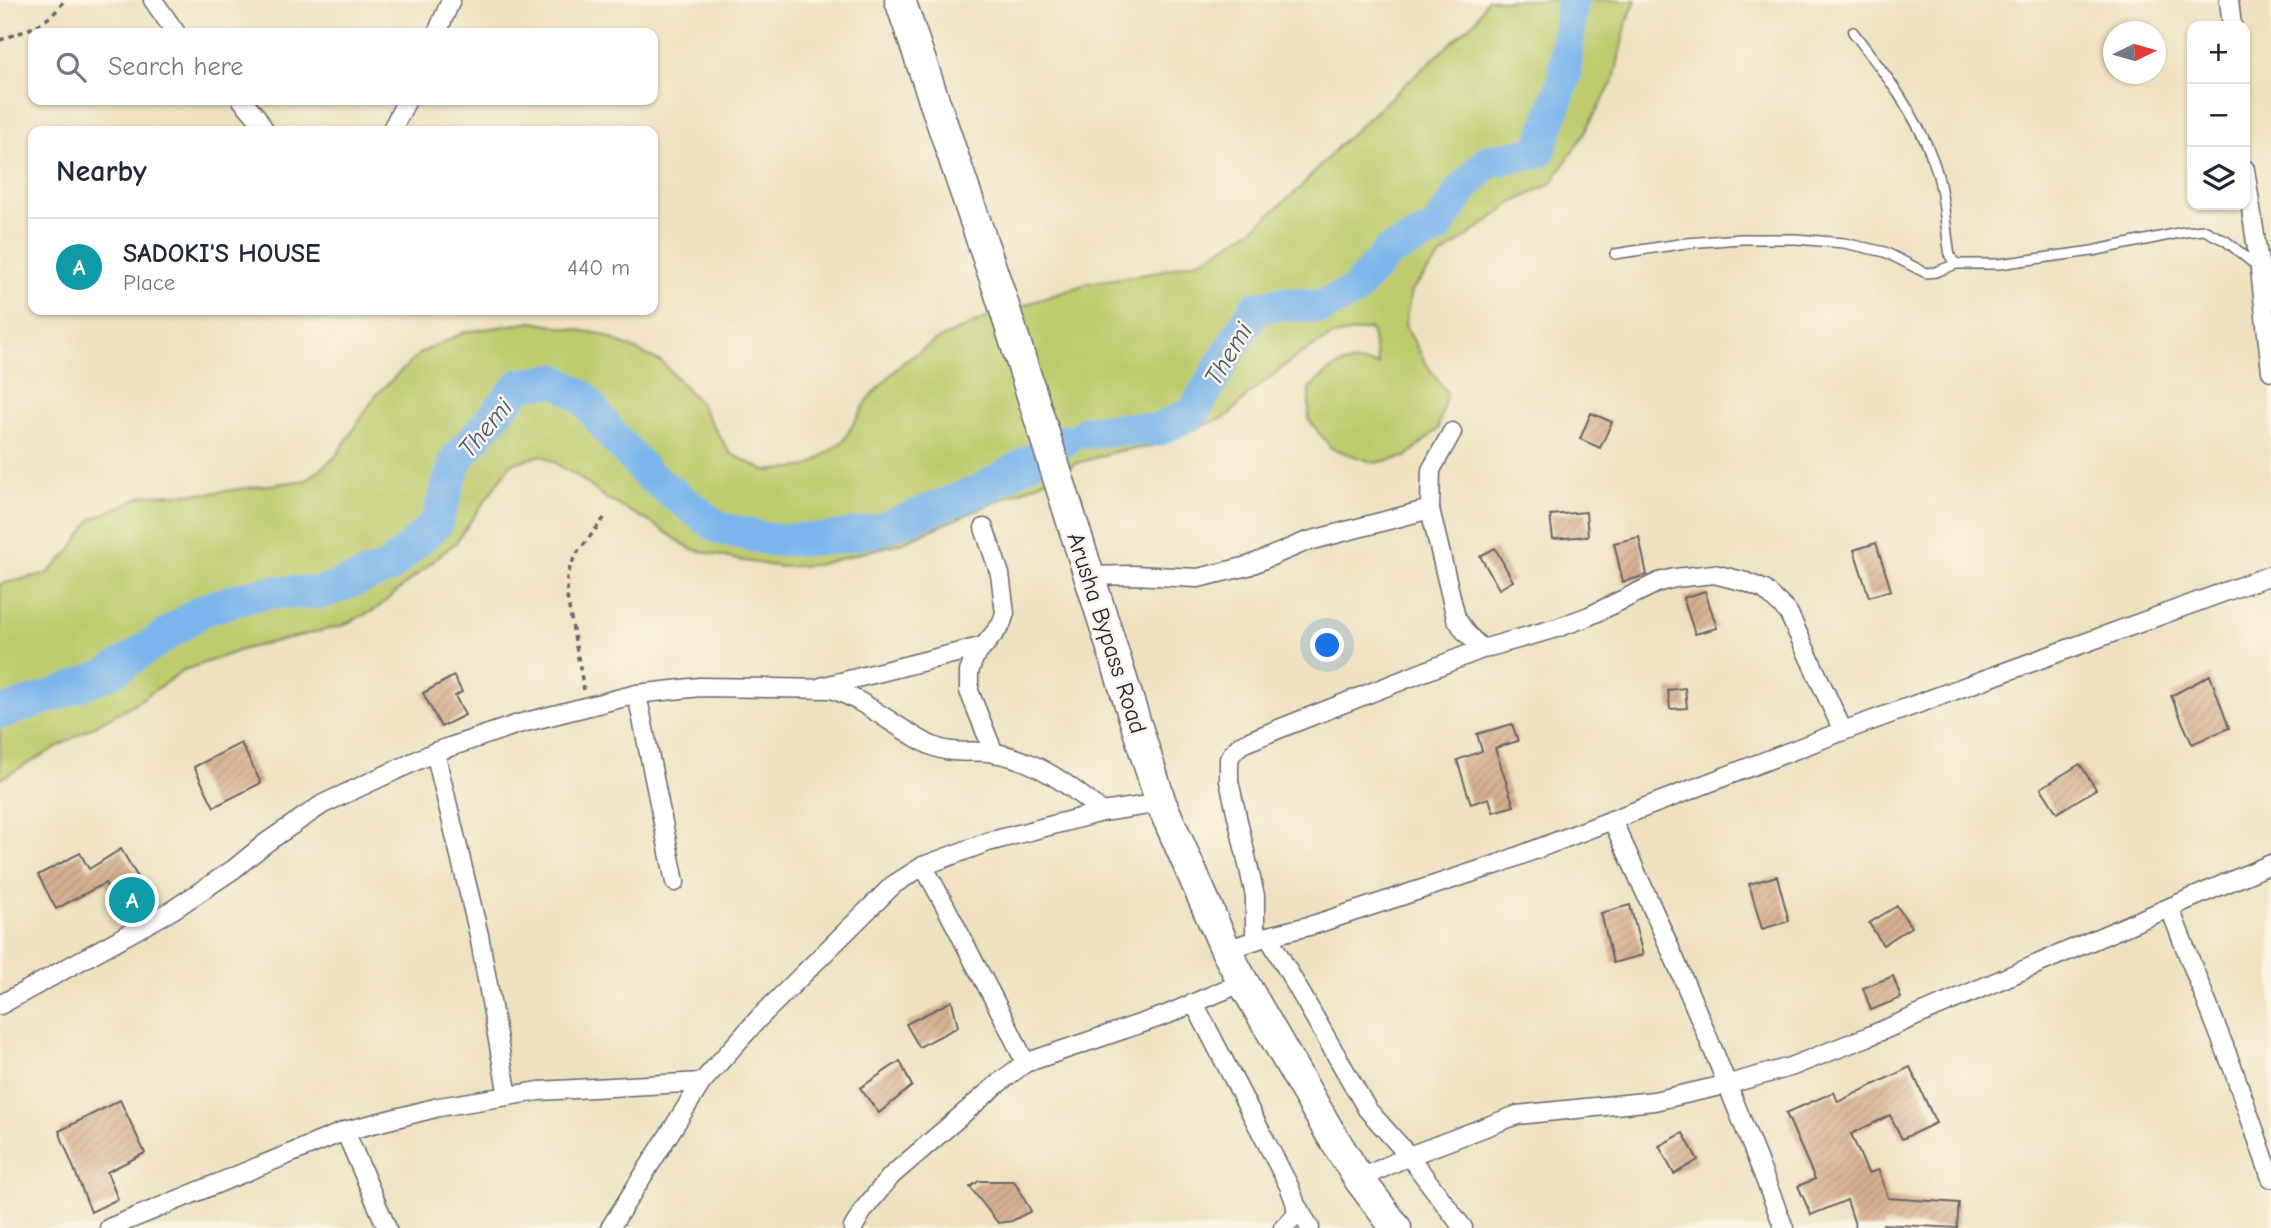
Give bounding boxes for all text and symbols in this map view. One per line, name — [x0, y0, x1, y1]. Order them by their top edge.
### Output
north arrow — [2103, 21, 2166, 84]
map controls — [2187, 21, 2250, 210]
button: + — [2187, 21, 2250, 84]
search box — [28, 28, 658, 105]
icon: search — [52, 48, 90, 86]
text: Search here — [108, 52, 243, 82]
button: − — [2187, 84, 2250, 147]
button: layers — [2187, 147, 2250, 210]
text: Nearby — [56, 154, 147, 189]
text: SADOKI'S HOUSE — [123, 239, 320, 269]
text: A — [73, 254, 85, 281]
text: 440 m — [567, 254, 630, 281]
text: Place — [123, 269, 175, 296]
water label: Themi — [1198, 317, 1260, 391]
water label: Themi — [452, 392, 520, 464]
street label: Arusha Bypass Road — [1061, 529, 1153, 737]
your location — [1310, 628, 1344, 662]
pin: A — [109, 874, 155, 926]

